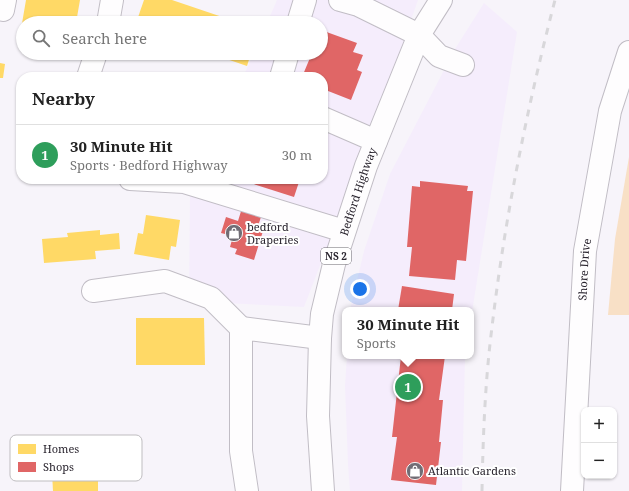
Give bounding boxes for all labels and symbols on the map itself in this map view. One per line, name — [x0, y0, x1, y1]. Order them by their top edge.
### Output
street label: Bedford Highway — [336, 144, 380, 237]
place label: bedford Draperies — [247, 219, 298, 247]
shop icon: bedford Draperies — [224, 223, 244, 243]
street label: Shore Drive — [574, 237, 594, 301]
road number: NS 2 — [321, 248, 351, 264]
your location — [350, 279, 370, 299]
pin: 1 — [395, 372, 421, 402]
legend — [10, 435, 142, 481]
text: Homes — [43, 441, 79, 456]
text: Shops — [43, 459, 74, 474]
shop icon: Atlantic Gardens — [405, 461, 425, 481]
place label: Atlantic Gardens — [428, 463, 516, 478]

